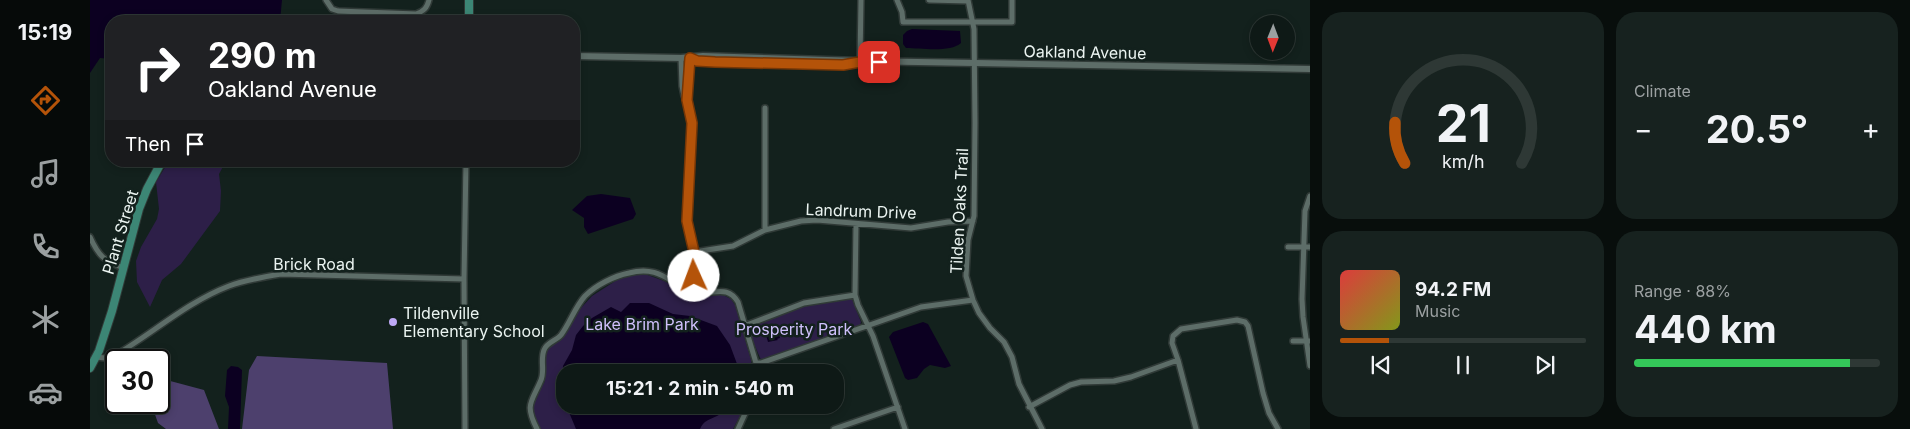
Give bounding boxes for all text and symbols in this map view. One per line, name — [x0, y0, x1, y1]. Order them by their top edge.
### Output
north arrow — [1250, 15, 1295, 60]
map controls — [1250, 15, 1295, 60]
text: 15:19 — [18, 19, 72, 45]
text: 290 m — [208, 34, 317, 76]
icon: right — [125, 35, 190, 100]
pin — [858, 41, 900, 83]
street label: Oakland Avenue — [1023, 41, 1147, 63]
icon: arrive — [865, 48, 893, 76]
text: Oakland Avenue — [208, 76, 377, 102]
text: Climate — [1634, 81, 1691, 101]
icon: directions — [28, 83, 63, 118]
text: 21 — [1435, 92, 1491, 155]
text: 20.5° — [1706, 106, 1808, 152]
text: − — [1634, 112, 1653, 146]
text: + — [1861, 112, 1880, 146]
icon: arrive — [181, 130, 209, 158]
text: Then — [125, 133, 171, 156]
street label: Tilden Oaks Trail — [946, 147, 972, 275]
text: km/h — [1442, 151, 1484, 172]
icon: music — [28, 156, 63, 191]
street label: Plant Street — [98, 187, 142, 277]
street label: Landrum Drive — [805, 199, 917, 223]
icon: phone — [28, 229, 63, 264]
position arrow — [667, 249, 719, 301]
street label: Brick Road — [273, 254, 355, 274]
text: 94.2 FM — [1415, 278, 1491, 301]
text: Range · 88% — [1634, 281, 1731, 301]
text: Music — [1415, 301, 1460, 321]
icon: climate — [28, 302, 63, 337]
place label: Tildenville Elementary School — [403, 303, 545, 341]
text: 440 km — [1634, 306, 1777, 352]
park label: Lake Brim Park — [585, 314, 699, 334]
marker: Tildenville Elementary School — [387, 316, 399, 328]
park label: Prosperity Park — [736, 319, 853, 339]
speed limit sign: 30 — [105, 349, 170, 414]
icon: previous — [1367, 351, 1395, 379]
icon: pause — [1449, 351, 1477, 379]
icon: next — [1531, 351, 1559, 379]
icon: car — [28, 375, 63, 410]
text: 15:21 · 2 min · 540 m — [606, 377, 794, 400]

